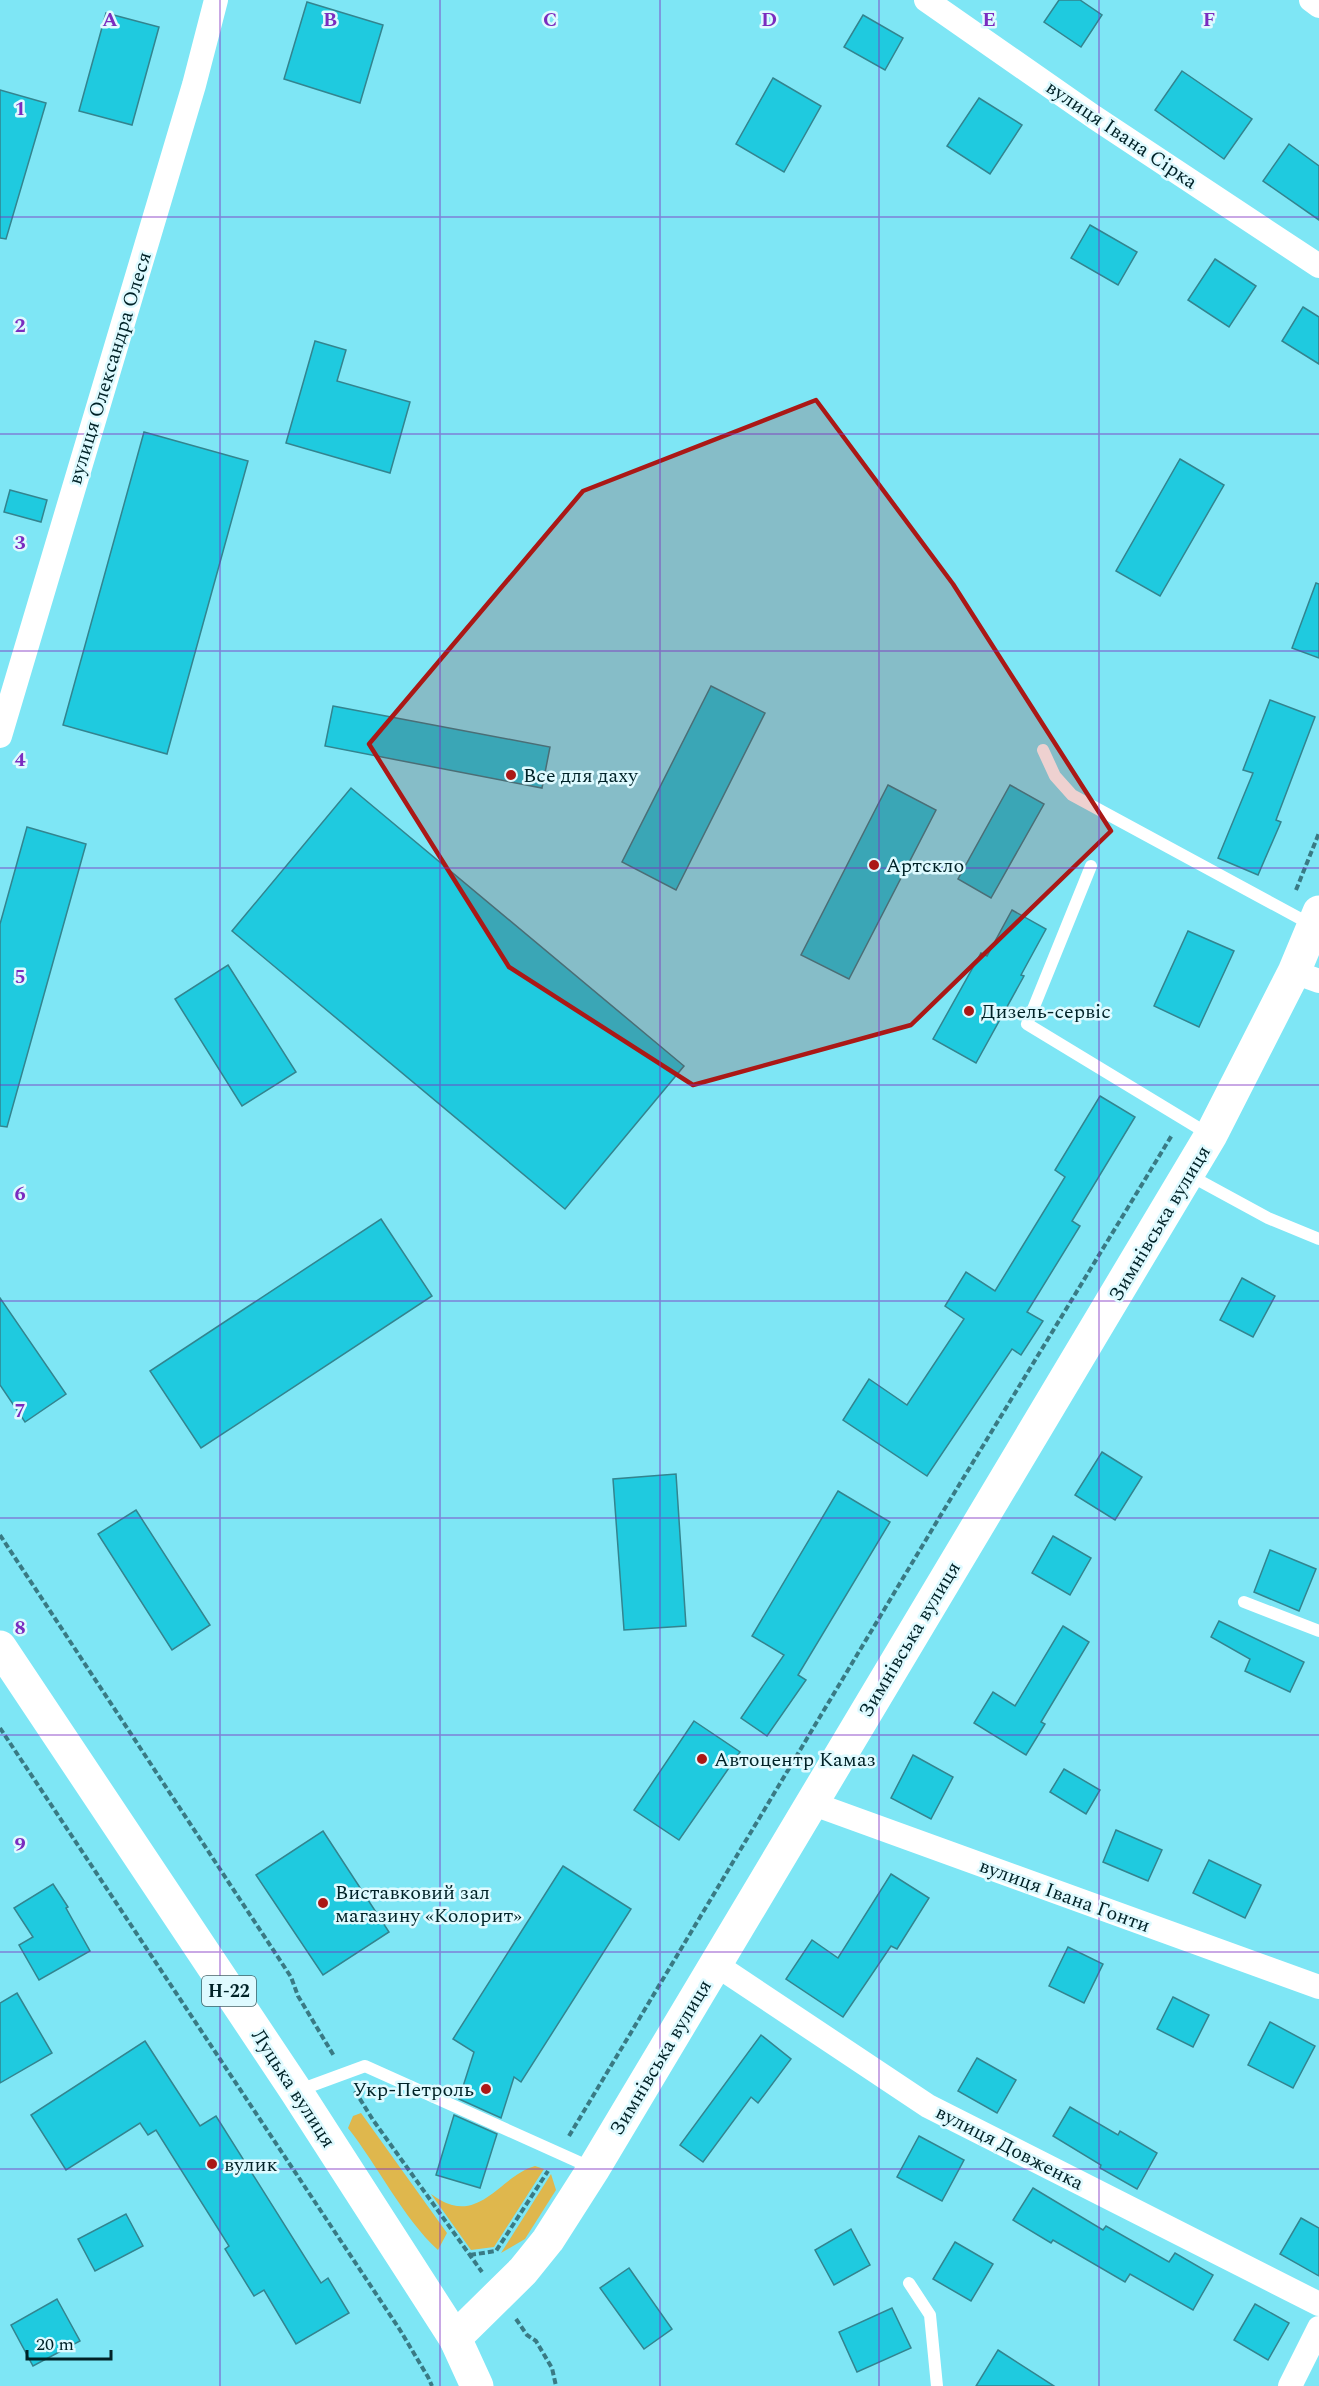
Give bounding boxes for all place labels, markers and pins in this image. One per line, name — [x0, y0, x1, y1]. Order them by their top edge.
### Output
place label: Все для даху — [523, 761, 639, 791]
marker: Все для даху — [504, 768, 518, 782]
place label: Артскло — [886, 851, 964, 881]
marker: Артскло — [867, 858, 881, 872]
place label: Дизель-сервіс — [981, 997, 1111, 1027]
marker: Дизель-сервіс — [962, 1004, 976, 1018]
place label: Автоцентр Камаз — [714, 1745, 876, 1775]
marker: Автоцентр Камаз — [695, 1752, 709, 1766]
place label: Виставковий зал магазину «Колорит» — [335, 1878, 522, 1931]
marker: Виставковий зал магазину «Колорит» — [316, 1896, 330, 1910]
place label: Укр-Петроль — [353, 2075, 474, 2105]
marker: Укр-Петроль — [479, 2082, 493, 2096]
place label: вулик — [224, 2150, 278, 2180]
marker: вулик — [205, 2157, 219, 2171]

